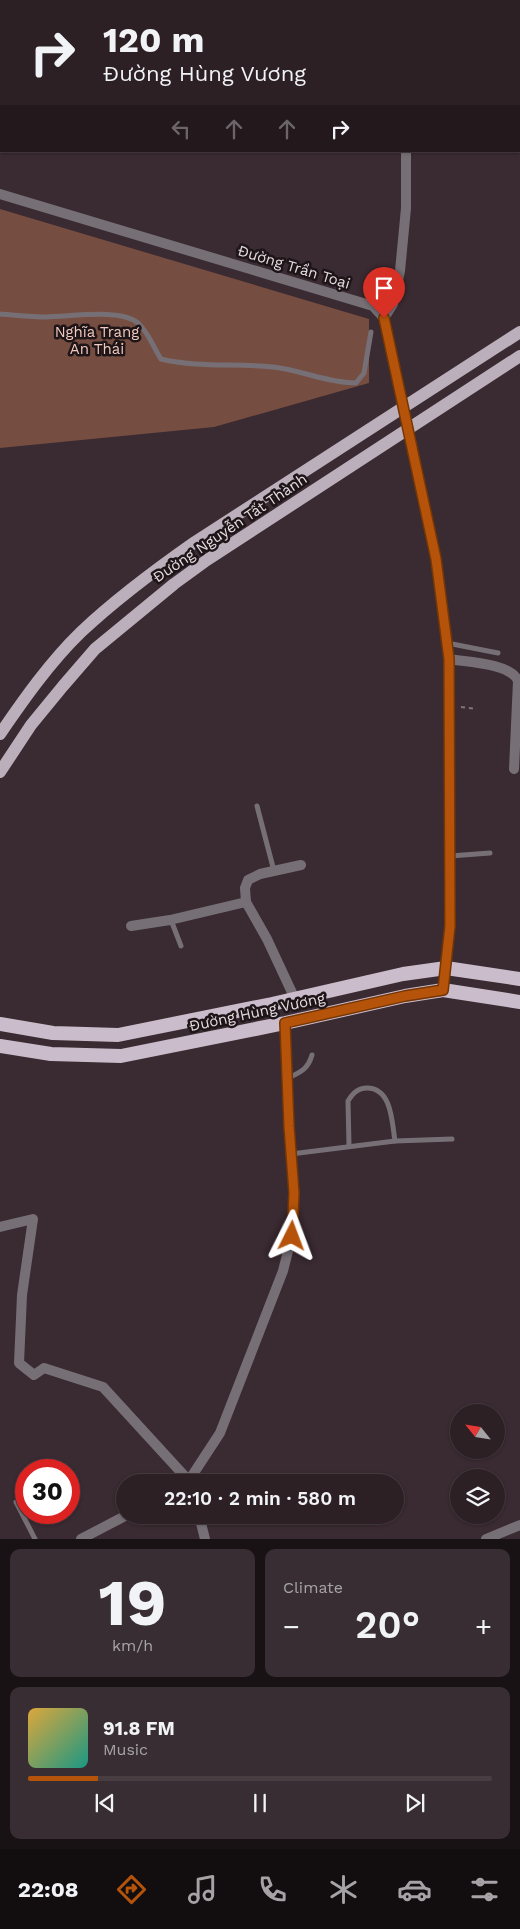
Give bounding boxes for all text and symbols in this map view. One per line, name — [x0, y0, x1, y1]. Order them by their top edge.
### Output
text: 120 m — [103, 19, 204, 61]
icon: right — [20, 20, 85, 85]
text: Đường Hùng Vương — [103, 61, 306, 86]
icon: left — [167, 115, 195, 143]
icon: ahead — [220, 115, 248, 143]
icon: ahead — [273, 115, 301, 143]
icon: right — [326, 115, 354, 143]
street label: Đường Trần Toại — [236, 241, 352, 293]
pin — [363, 267, 405, 318]
icon: arrive — [370, 274, 398, 302]
park label: Nghĩa Trang An Thái — [55, 323, 139, 358]
street label: Đường Nguyễn Tất Thành — [149, 469, 310, 586]
street label: Đường Hùng Vương — [187, 989, 327, 1035]
position arrow — [265, 1209, 317, 1261]
north arrow — [450, 1404, 505, 1459]
map controls — [450, 1404, 505, 1524]
speed limit sign: 30 — [15, 1459, 80, 1524]
button: layers — [450, 1469, 505, 1524]
text: 22:10 · 2 min · 580 m — [164, 1487, 356, 1510]
text: 19 — [98, 1565, 167, 1641]
text: Climate — [283, 1578, 343, 1597]
text: 20° — [355, 1603, 420, 1647]
text: − — [283, 1610, 300, 1643]
text: + — [475, 1610, 492, 1643]
text: km/h — [112, 1636, 153, 1655]
text: 91.8 FM — [103, 1717, 175, 1740]
text: Music — [103, 1740, 148, 1759]
icon: previous — [91, 1789, 119, 1817]
icon: pause — [246, 1789, 274, 1817]
icon: next — [401, 1789, 429, 1817]
icon: directions — [114, 1872, 149, 1907]
icon: music — [185, 1872, 220, 1907]
icon: phone — [255, 1872, 290, 1907]
icon: climate — [326, 1872, 361, 1907]
icon: car — [397, 1872, 432, 1907]
icon: filters — [467, 1872, 502, 1907]
text: 22:08 — [18, 1877, 79, 1902]

